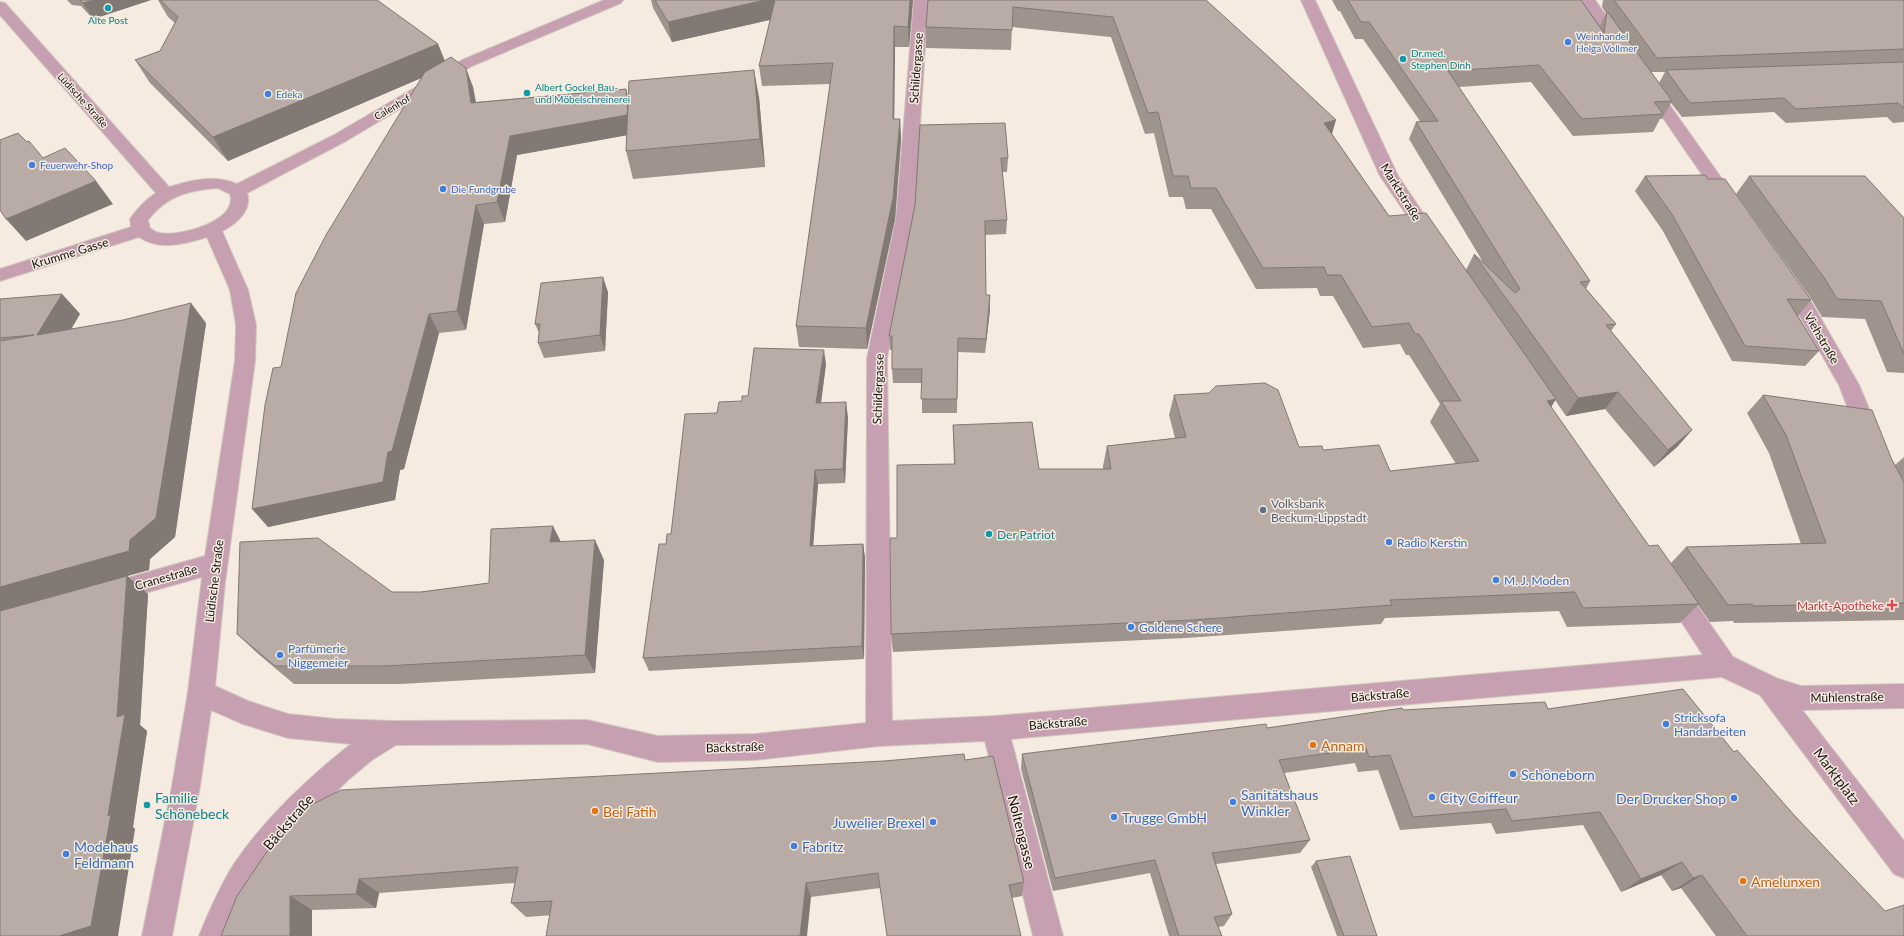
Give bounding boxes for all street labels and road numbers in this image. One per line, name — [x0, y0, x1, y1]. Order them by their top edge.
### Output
street label: Schildergasse — [906, 32, 926, 104]
street label: Lüdische Straße — [55, 70, 111, 130]
street label: Calenhof — [372, 91, 412, 122]
street label: Marktstraße — [1377, 161, 1425, 223]
street label: Krumme Gasse — [30, 234, 110, 272]
street label: Viehstraße — [1801, 310, 1843, 366]
street label: Schildergasse — [869, 353, 887, 425]
street label: Lüdische Straße — [201, 539, 227, 623]
street label: Cranestraße — [133, 561, 199, 593]
street label: Bäckstraße — [1350, 685, 1410, 705]
street label: Mühlenstraße — [1810, 689, 1884, 705]
street label: Bäckstraße — [1028, 713, 1088, 733]
street label: Bäckstraße — [706, 738, 764, 756]
street label: Marktplatz — [1810, 744, 1864, 808]
street label: Bäckstraße — [259, 791, 317, 853]
street label: Noltengasse — [1005, 793, 1039, 871]

